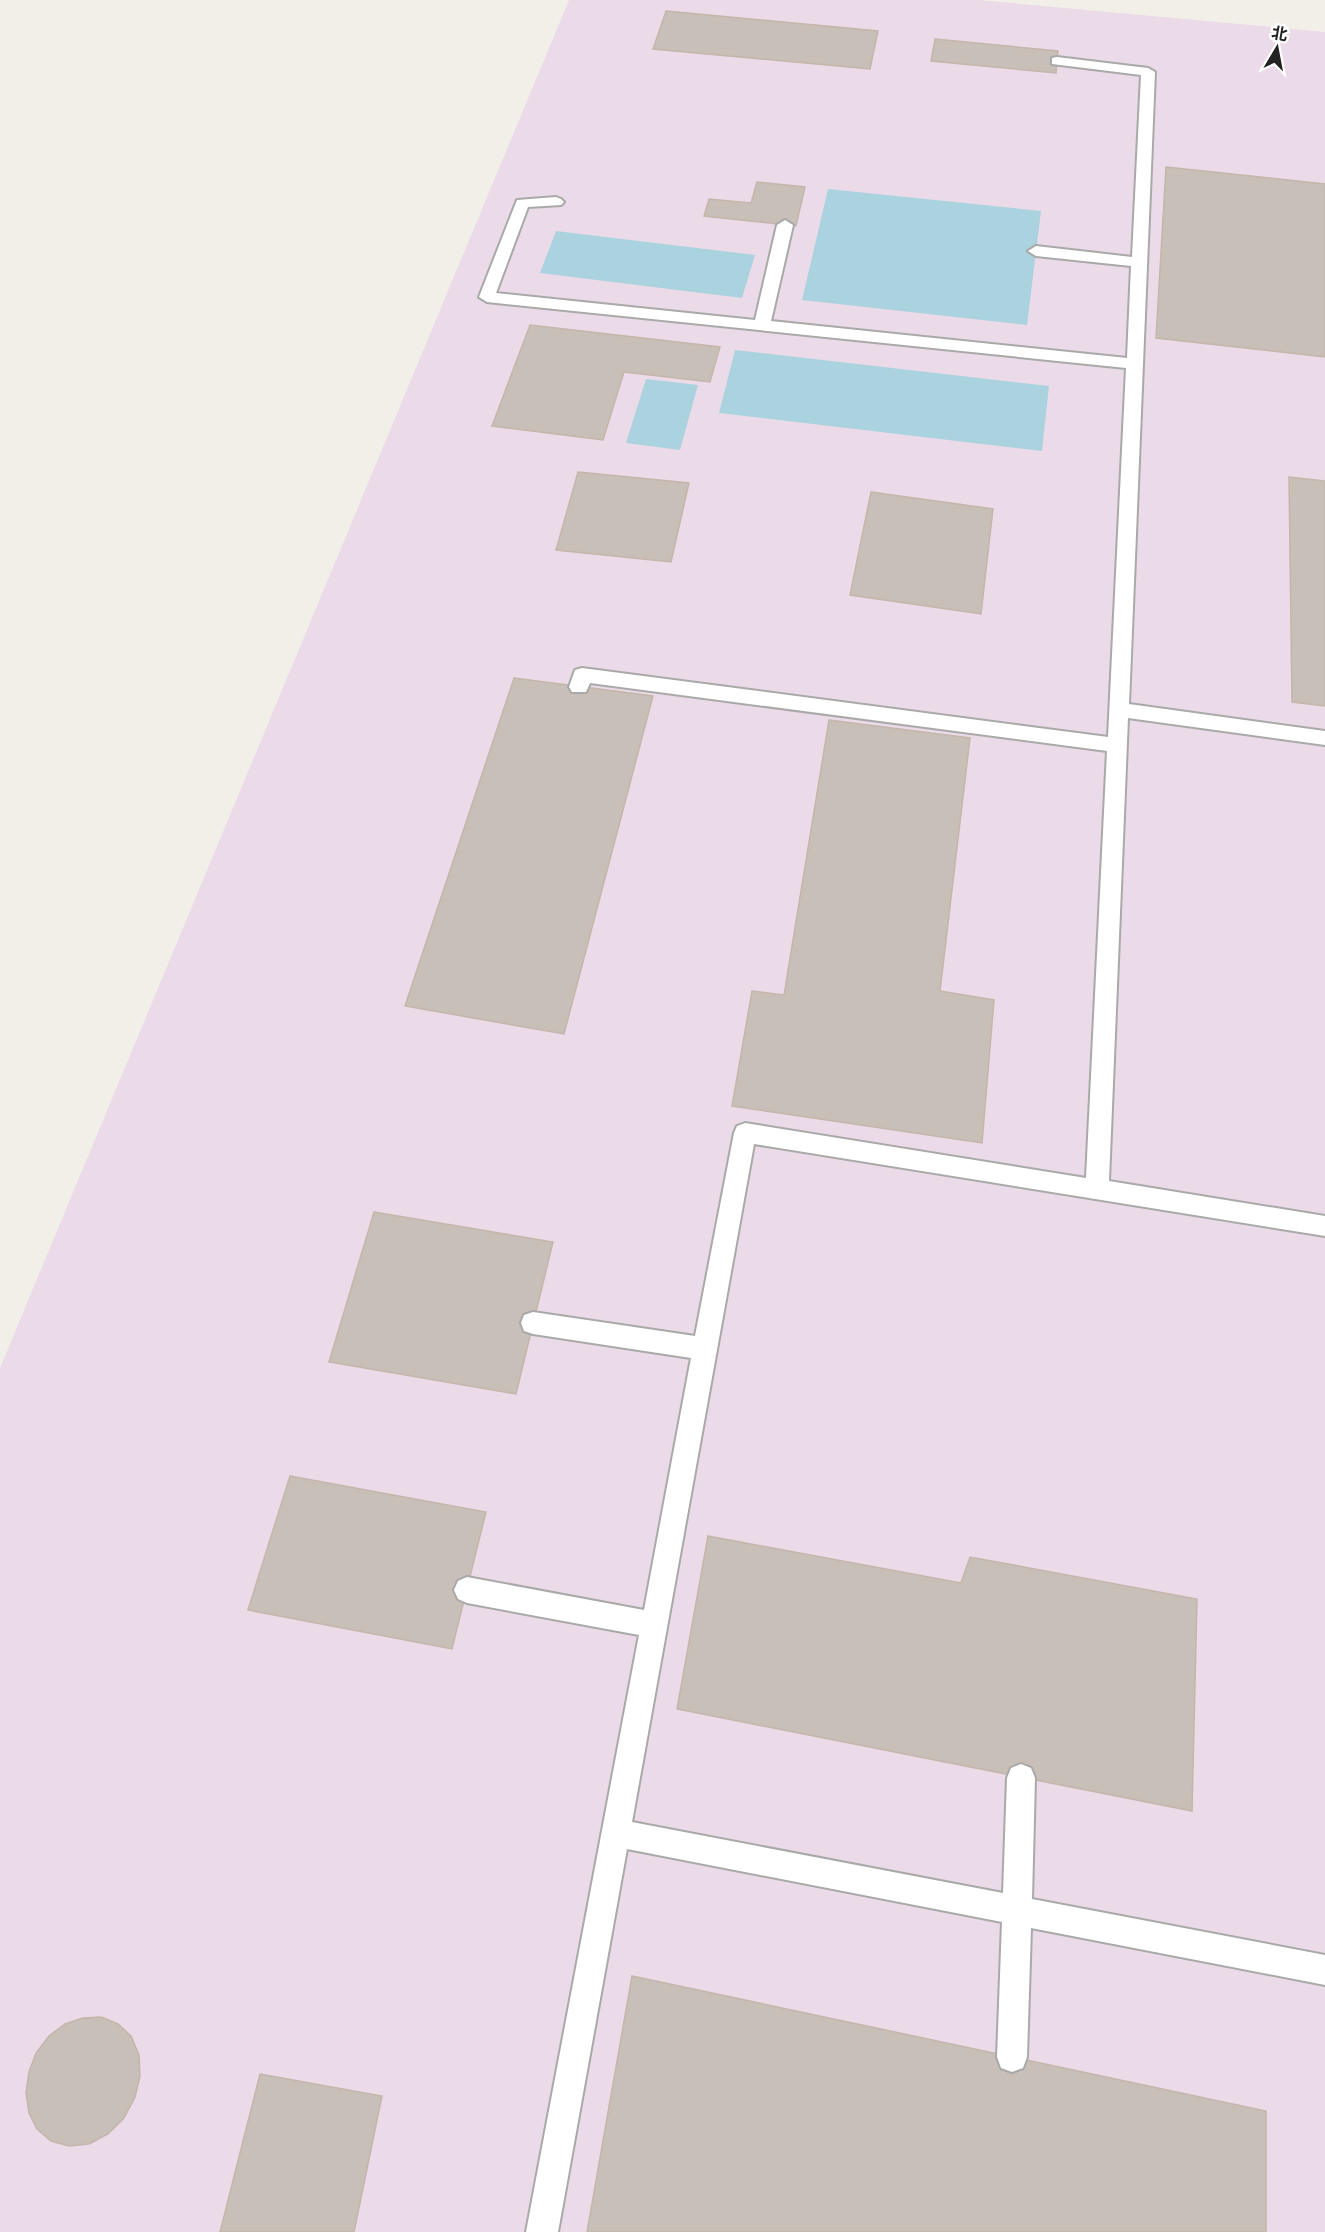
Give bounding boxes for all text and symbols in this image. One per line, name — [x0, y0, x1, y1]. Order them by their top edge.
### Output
north arrow — [1247, 18, 1307, 78]
text: 北 — [1270, 23, 1289, 43]

